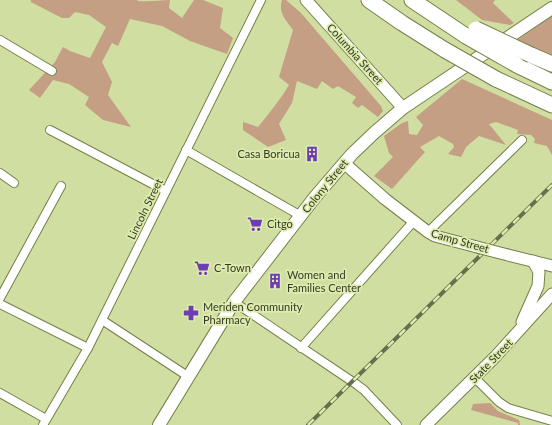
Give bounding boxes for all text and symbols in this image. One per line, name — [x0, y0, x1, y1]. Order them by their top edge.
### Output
street label: Columbia Street — [325, 21, 386, 87]
building icon: Casa Boricua — [303, 145, 321, 163]
place label: Casa Boricua — [237, 147, 300, 160]
street label: Colony Street — [299, 156, 350, 215]
street label: Lincoln Street — [124, 176, 165, 241]
supermarket icon: Citgo — [246, 215, 264, 233]
place label: Citgo — [267, 217, 293, 230]
street label: Camp Street — [430, 226, 491, 255]
supermarket icon: C-Town — [193, 259, 211, 277]
place label: C-Town — [214, 261, 251, 274]
place label: Women and Families Center — [287, 268, 361, 294]
building icon: Women and Families Center — [266, 272, 284, 290]
place label: Meriden Community Pharmacy — [203, 300, 303, 326]
pharmacy icon: Meriden Community Pharmacy — [182, 304, 200, 322]
street label: State Street — [466, 336, 515, 386]

